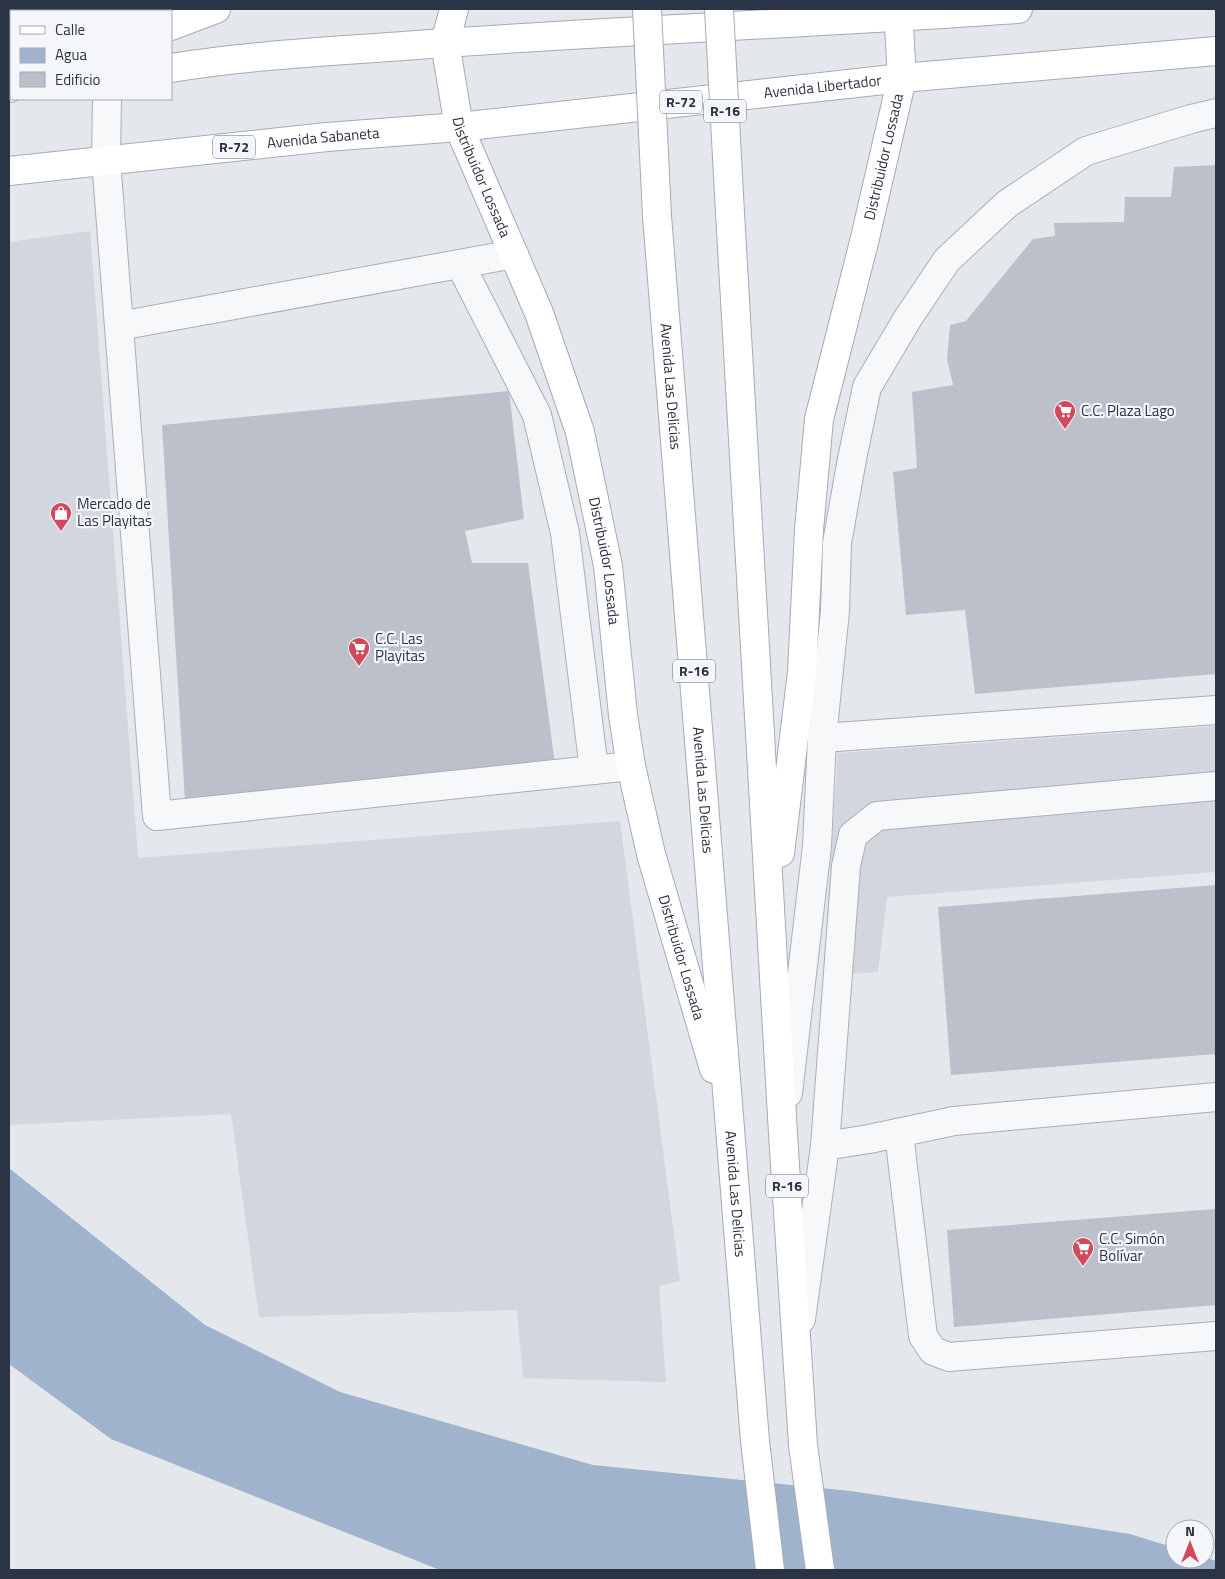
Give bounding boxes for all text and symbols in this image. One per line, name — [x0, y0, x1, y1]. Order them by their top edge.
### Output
legend — [10, 10, 172, 100]
text: Calle — [55, 18, 85, 41]
text: Agua — [55, 43, 87, 66]
text: Edificio — [55, 68, 100, 91]
street label: Avenida Libertador — [762, 68, 883, 104]
road number: R-72 — [660, 90, 702, 114]
street label: Distribuidor Lossada — [858, 91, 909, 222]
road number: R-16 — [704, 100, 746, 122]
street label: Distribuidor Lossada — [447, 115, 517, 241]
street label: Avenida Sabaneta — [266, 121, 381, 154]
road number: R-72 — [213, 136, 255, 158]
street label: Avenida Las Delicias — [655, 322, 688, 451]
supermarket icon: C.C. Plaza Lago — [1053, 399, 1077, 430]
place label: C.C. Plaza Lago — [1081, 399, 1175, 422]
place label: Mercado de Las Playitas — [77, 492, 152, 532]
street label: Distribuidor Lossada — [583, 495, 626, 626]
shop icon: Mercado de Las Playitas — [49, 501, 73, 532]
place label: C.C. Las Playitas — [375, 627, 425, 667]
supermarket icon: C.C. Las Playitas — [347, 636, 371, 667]
road number: R-16 — [673, 659, 715, 682]
street label: Avenida Las Delicias — [687, 726, 720, 854]
street label: Distribuidor Lossada — [653, 892, 711, 1023]
street label: Avenida Las Delicias — [719, 1130, 752, 1258]
road number: R-16 — [766, 1174, 808, 1198]
place label: C.C. Simón Bolívar — [1099, 1227, 1165, 1267]
supermarket icon: C.C. Simón Bolívar — [1071, 1236, 1095, 1267]
north arrow — [1165, 1519, 1215, 1569]
text: N — [1185, 1520, 1195, 1541]

